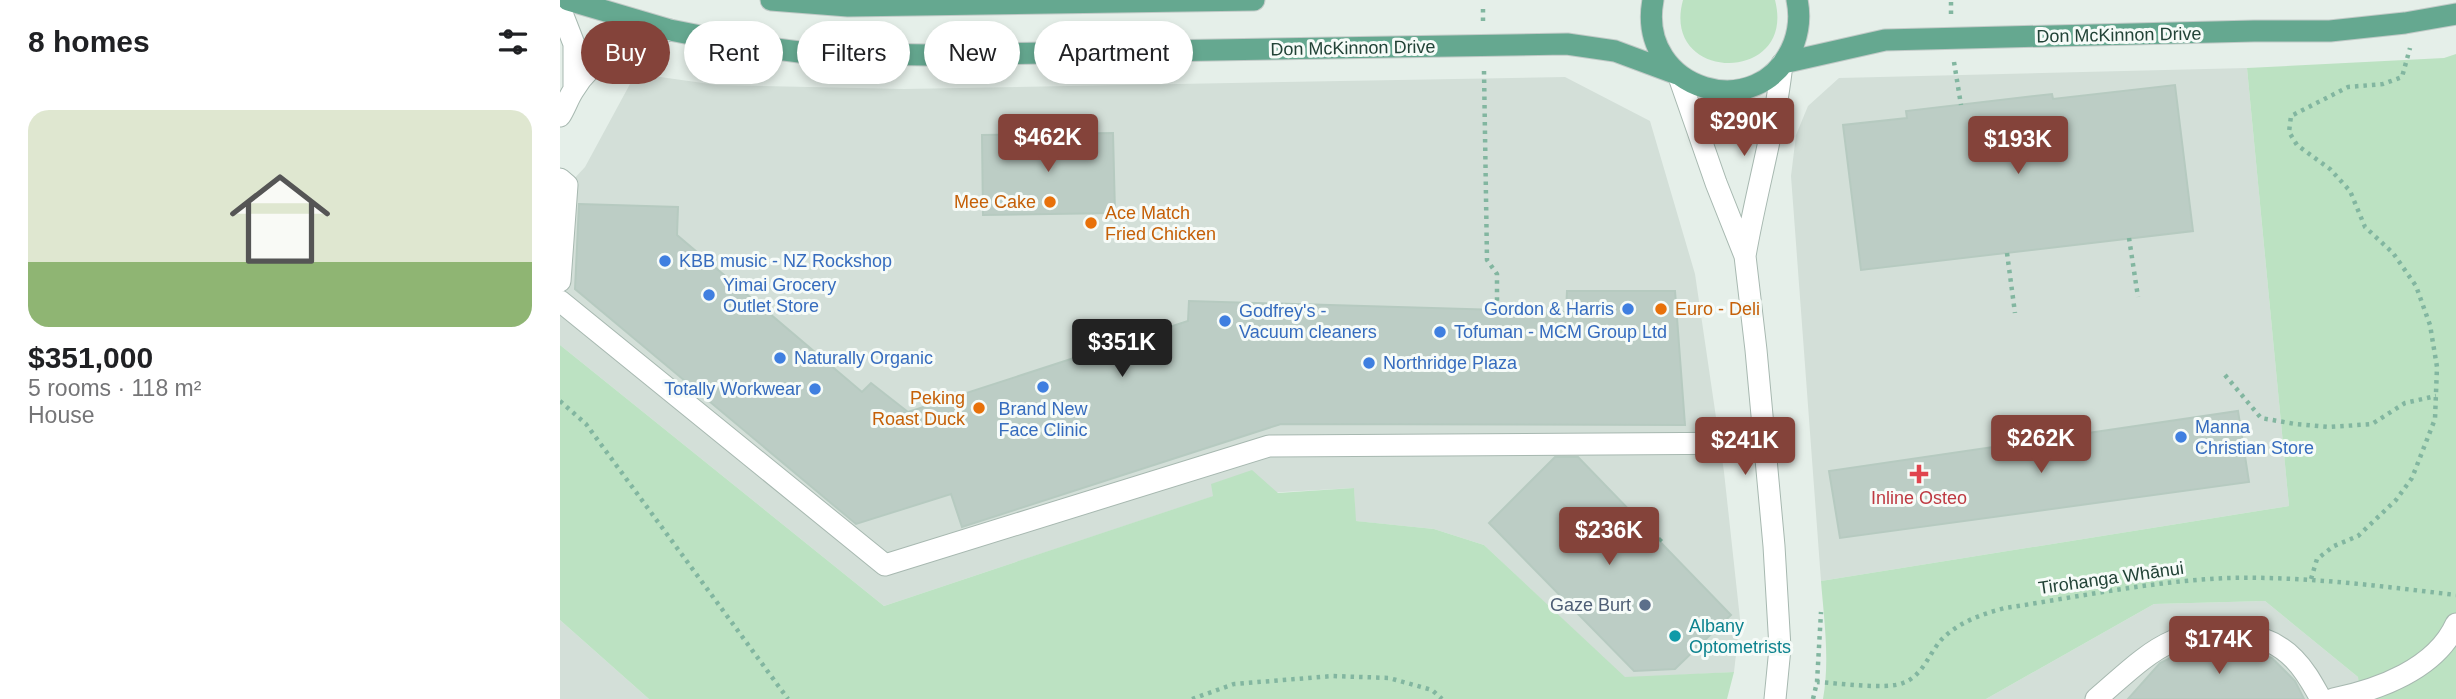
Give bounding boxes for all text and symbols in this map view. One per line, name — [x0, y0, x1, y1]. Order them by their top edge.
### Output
chip: Buy — [581, 21, 670, 84]
chip: Rent — [684, 21, 783, 84]
chip: Filters — [797, 21, 910, 84]
chip: New — [924, 21, 1020, 84]
chip: Apartment — [1034, 21, 1193, 84]
icon: filters — [494, 23, 532, 61]
street label: Don McKinnon Drive — [2036, 24, 2202, 46]
text: 8 homes — [28, 25, 150, 58]
street label: Don McKinnon Drive — [1270, 37, 1436, 59]
pin: $290K — [1695, 99, 1793, 158]
text: $290K — [1710, 108, 1778, 134]
pin: $462K — [999, 114, 1097, 174]
pin: $193K — [1969, 116, 2067, 176]
text: $462K — [1014, 124, 1082, 150]
text: $193K — [1984, 126, 2052, 152]
icon: home — [217, 156, 343, 282]
place label: Mee Cake — [954, 192, 1036, 212]
marker: Mee Cake — [1042, 194, 1058, 210]
place label: Ace Match Fried Chicken — [1105, 203, 1216, 244]
marker: Ace Match Fried Chicken — [1083, 215, 1099, 231]
place label: KBB music - NZ Rockshop — [679, 251, 892, 271]
marker: KBB music - NZ Rockshop — [657, 253, 673, 269]
place label: Yimai Grocery Outlet Store — [723, 275, 836, 316]
marker: Yimai Grocery Outlet Store — [701, 287, 717, 303]
place label: Gordon & Harris — [1484, 299, 1614, 319]
place label: Euro - Deli — [1675, 299, 1760, 319]
place label: Godfrey's - Vacuum cleaners — [1239, 301, 1377, 342]
marker: Gordon & Harris — [1620, 301, 1636, 317]
marker: Euro - Deli — [1653, 301, 1669, 317]
marker: Godfrey's - Vacuum cleaners — [1217, 313, 1233, 329]
pin: $351K — [1073, 320, 1171, 379]
place label: Tofuman - MCM Group Ltd — [1454, 322, 1667, 342]
marker: Tofuman - MCM Group Ltd — [1432, 324, 1448, 340]
text: $351K — [1088, 329, 1156, 355]
text: $351,000 — [28, 341, 153, 374]
place label: Naturally Organic — [794, 348, 933, 368]
marker: Naturally Organic — [772, 350, 788, 366]
place label: Northridge Plaza — [1383, 353, 1518, 373]
marker: Northridge Plaza — [1361, 355, 1377, 371]
text: 5 rooms · 118 m² — [28, 375, 201, 401]
place label: Totally Workwear — [664, 379, 801, 399]
marker: Brand New Face Clinic — [1035, 379, 1051, 395]
marker: Totally Workwear — [807, 381, 823, 397]
place label: Peking Roast Duck — [872, 388, 966, 429]
place label: Brand New Face Clinic — [998, 399, 1089, 440]
marker: Peking Roast Duck — [971, 400, 987, 416]
text: House — [28, 402, 94, 428]
pin: $262K — [1992, 416, 2090, 475]
place label: Manna Christian Store — [2195, 417, 2314, 458]
pin: $241K — [1696, 418, 1794, 477]
text: $262K — [2007, 425, 2075, 451]
text: $241K — [1711, 427, 1779, 453]
marker: Manna Christian Store — [2173, 429, 2189, 445]
marker: Inline Osteo — [1909, 464, 1929, 484]
place label: Inline Osteo — [1871, 488, 1967, 508]
pin: $236K — [1560, 508, 1658, 567]
text: $236K — [1575, 517, 1643, 543]
street label: Tirohanga Whānui — [2037, 558, 2185, 598]
place label: Gaze Burt — [1550, 595, 1631, 615]
marker: Gaze Burt — [1637, 597, 1653, 613]
place label: Albany Optometrists — [1689, 616, 1791, 657]
pin: $174K — [2170, 616, 2268, 676]
text: $174K — [2185, 626, 2253, 652]
marker: Albany Optometrists — [1667, 628, 1683, 644]

